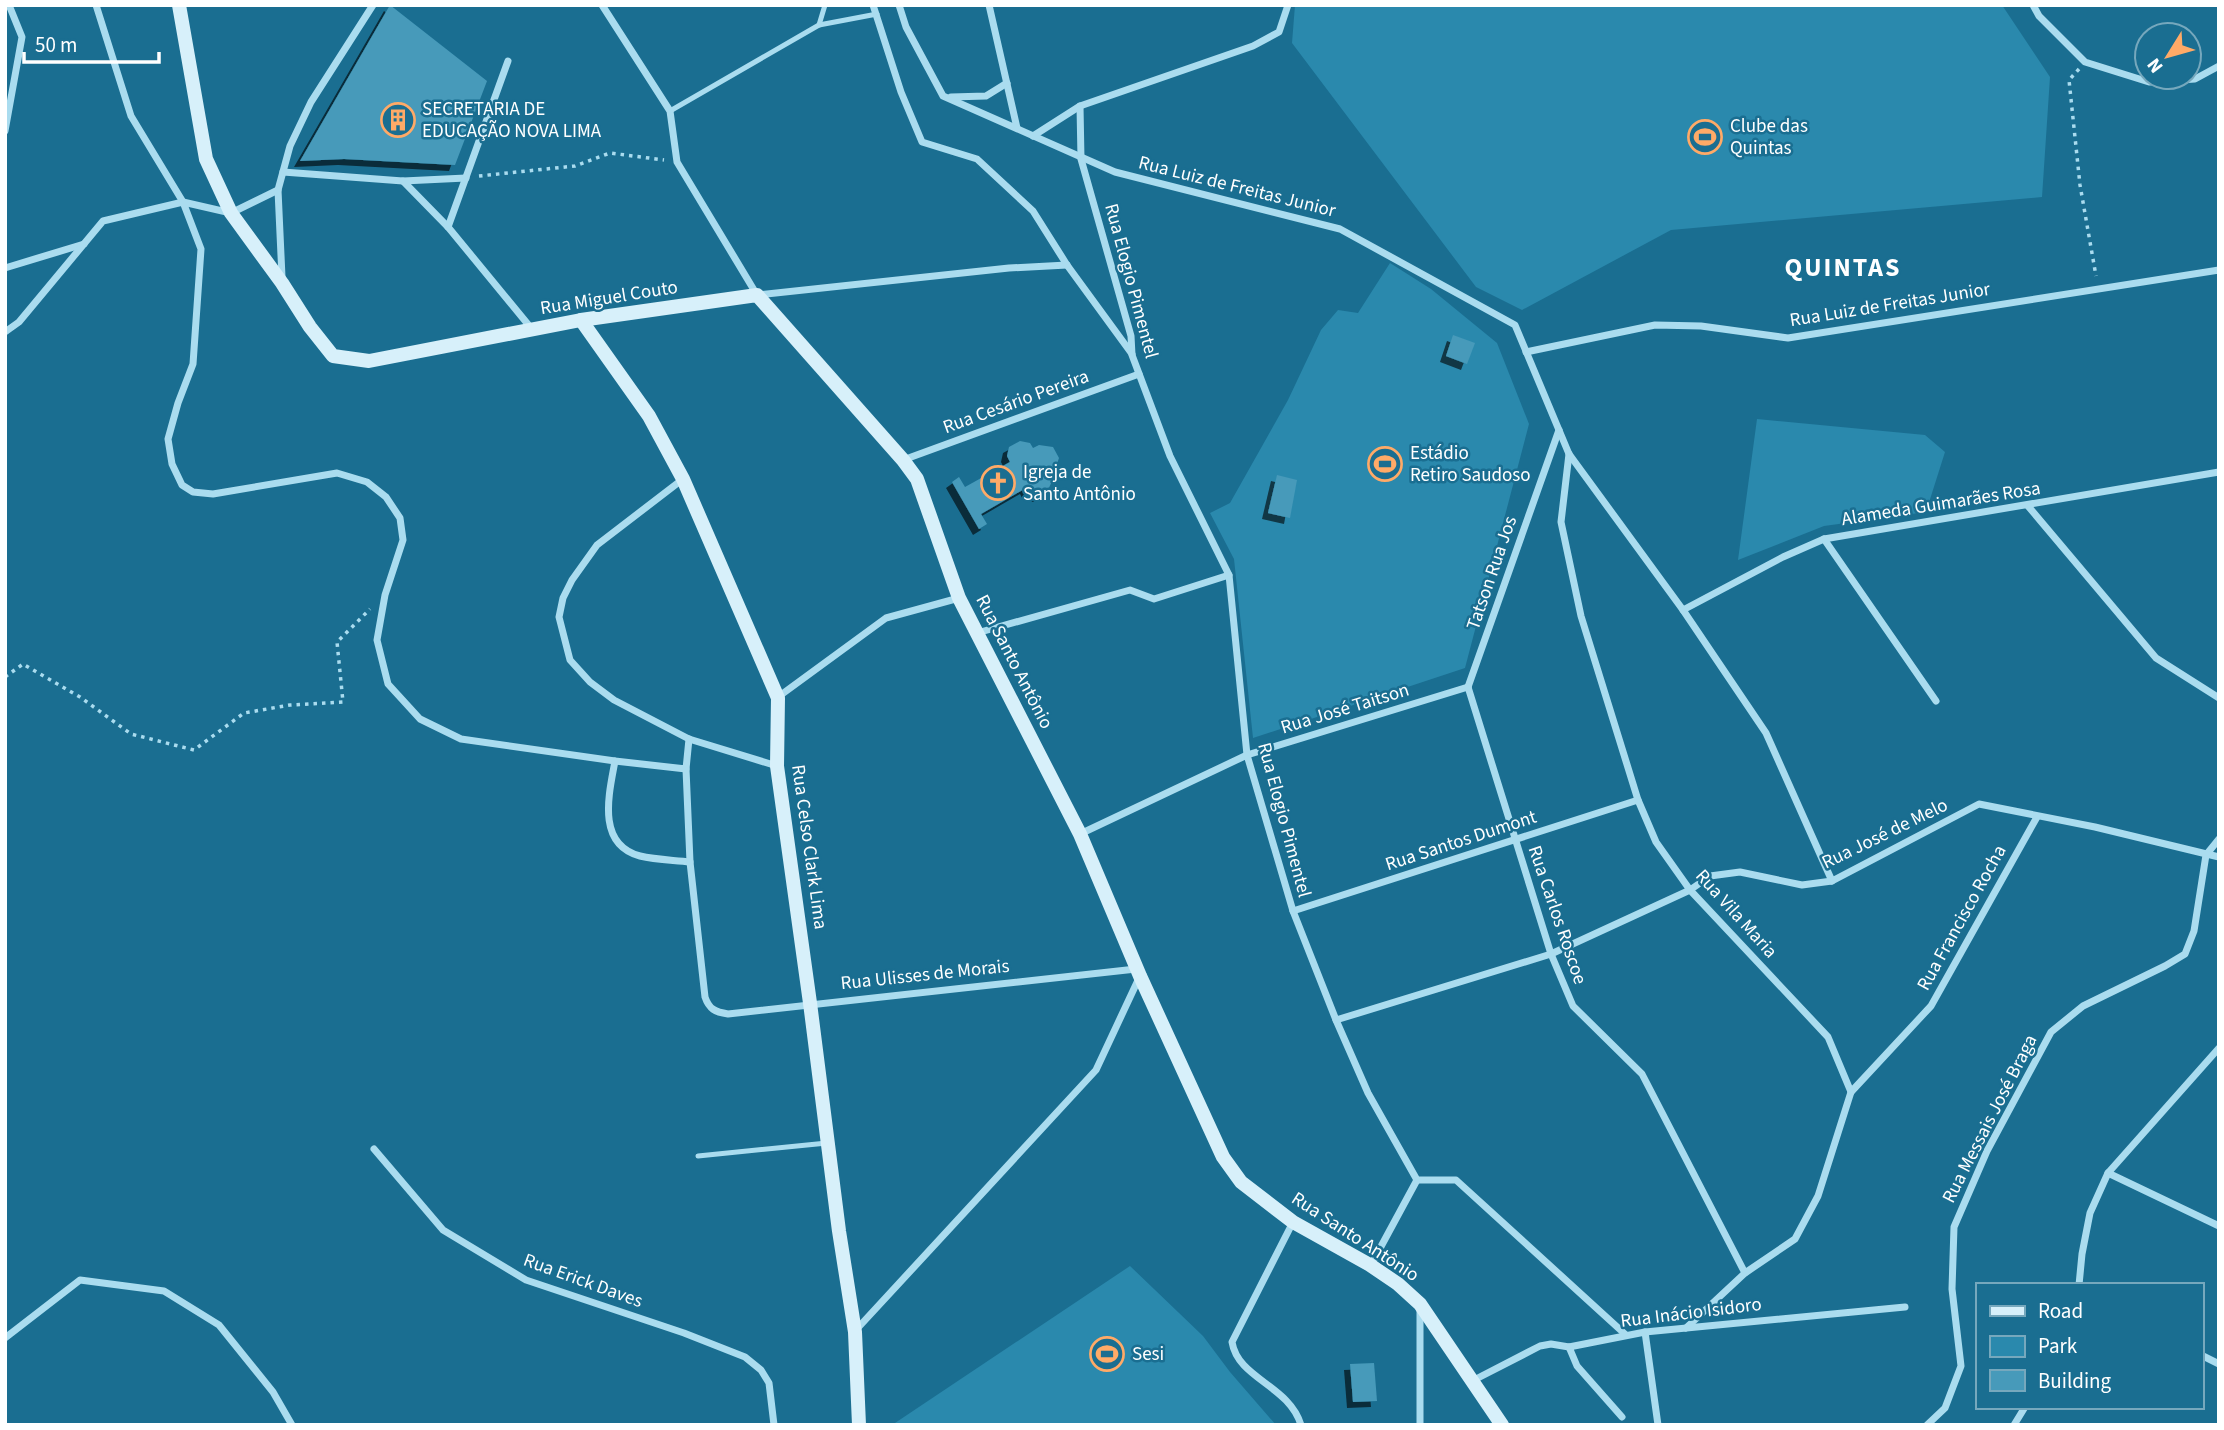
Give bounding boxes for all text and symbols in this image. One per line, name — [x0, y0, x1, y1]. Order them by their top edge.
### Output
scale bar — [24, 21, 159, 65]
north arrow — [2133, 21, 2203, 91]
text: 50 m — [35, 30, 77, 60]
text: N — [2141, 52, 2170, 79]
place label: SECRETARIA DE EDUCAÇÃO NOVA LIMA — [422, 96, 602, 145]
building icon: SECRETARIA DE EDUCAÇÃO NOVA LIMA — [379, 101, 417, 139]
place label: Clube das Quintas — [1730, 113, 1808, 162]
sports icon: Clube das Quintas — [1686, 118, 1724, 156]
street label: Rua Luiz de Freitas Junior — [1135, 149, 1339, 225]
street label: Rua Elogio Pimentel — [1097, 200, 1165, 362]
district label: QUINTAS — [1785, 249, 1901, 286]
street label: Rua Miguel Couto — [538, 274, 680, 322]
street label: Rua Luiz de Freitas Junior — [1788, 276, 1993, 334]
street label: Rua Cesário Pereira — [939, 363, 1093, 441]
place label: Estádio Retiro Saudoso — [1410, 440, 1531, 489]
sports icon: Estádio Retiro Saudoso — [1366, 445, 1404, 483]
place label: Igreja de Santo Antônio — [1023, 459, 1136, 508]
church icon: Igreja de Santo Antônio — [979, 464, 1017, 502]
street label: Alameda Guimarães Rosa — [1840, 475, 2042, 533]
street label: Tatson Rua Jos — [1460, 512, 1524, 633]
street label: Rua Santo Antônio — [969, 590, 1059, 734]
street label: Rua José Taitson — [1277, 677, 1413, 741]
street label: Rua Elogio Pimentel — [1250, 739, 1318, 901]
street label: Rua Celso Clark Lima — [784, 763, 834, 931]
street label: Rua José de Melo — [1817, 792, 1953, 876]
street label: Rua Santos Dumont — [1382, 804, 1541, 878]
street label: Rua Francisco Rocha — [1911, 840, 2013, 996]
street label: Rua Carlos Roscoe — [1521, 842, 1593, 988]
street label: Rua Vila Maria — [1689, 864, 1783, 964]
street label: Rua Ulisses de Morais — [839, 953, 1011, 997]
street label: Rua Messais José Braga — [1936, 1030, 2044, 1208]
street label: Rua Santo Antônio — [1286, 1186, 1424, 1288]
street label: Rua Erick Daves — [520, 1247, 646, 1315]
legend — [1976, 1283, 2203, 1409]
street label: Rua Inácio Isidoro — [1619, 1291, 1763, 1335]
text: Road — [2038, 1296, 2083, 1326]
text: Park — [2038, 1331, 2078, 1361]
sports icon: Sesi — [1088, 1335, 1126, 1373]
place label: Sesi — [1132, 1341, 1164, 1368]
text: Building — [2038, 1366, 2112, 1396]

